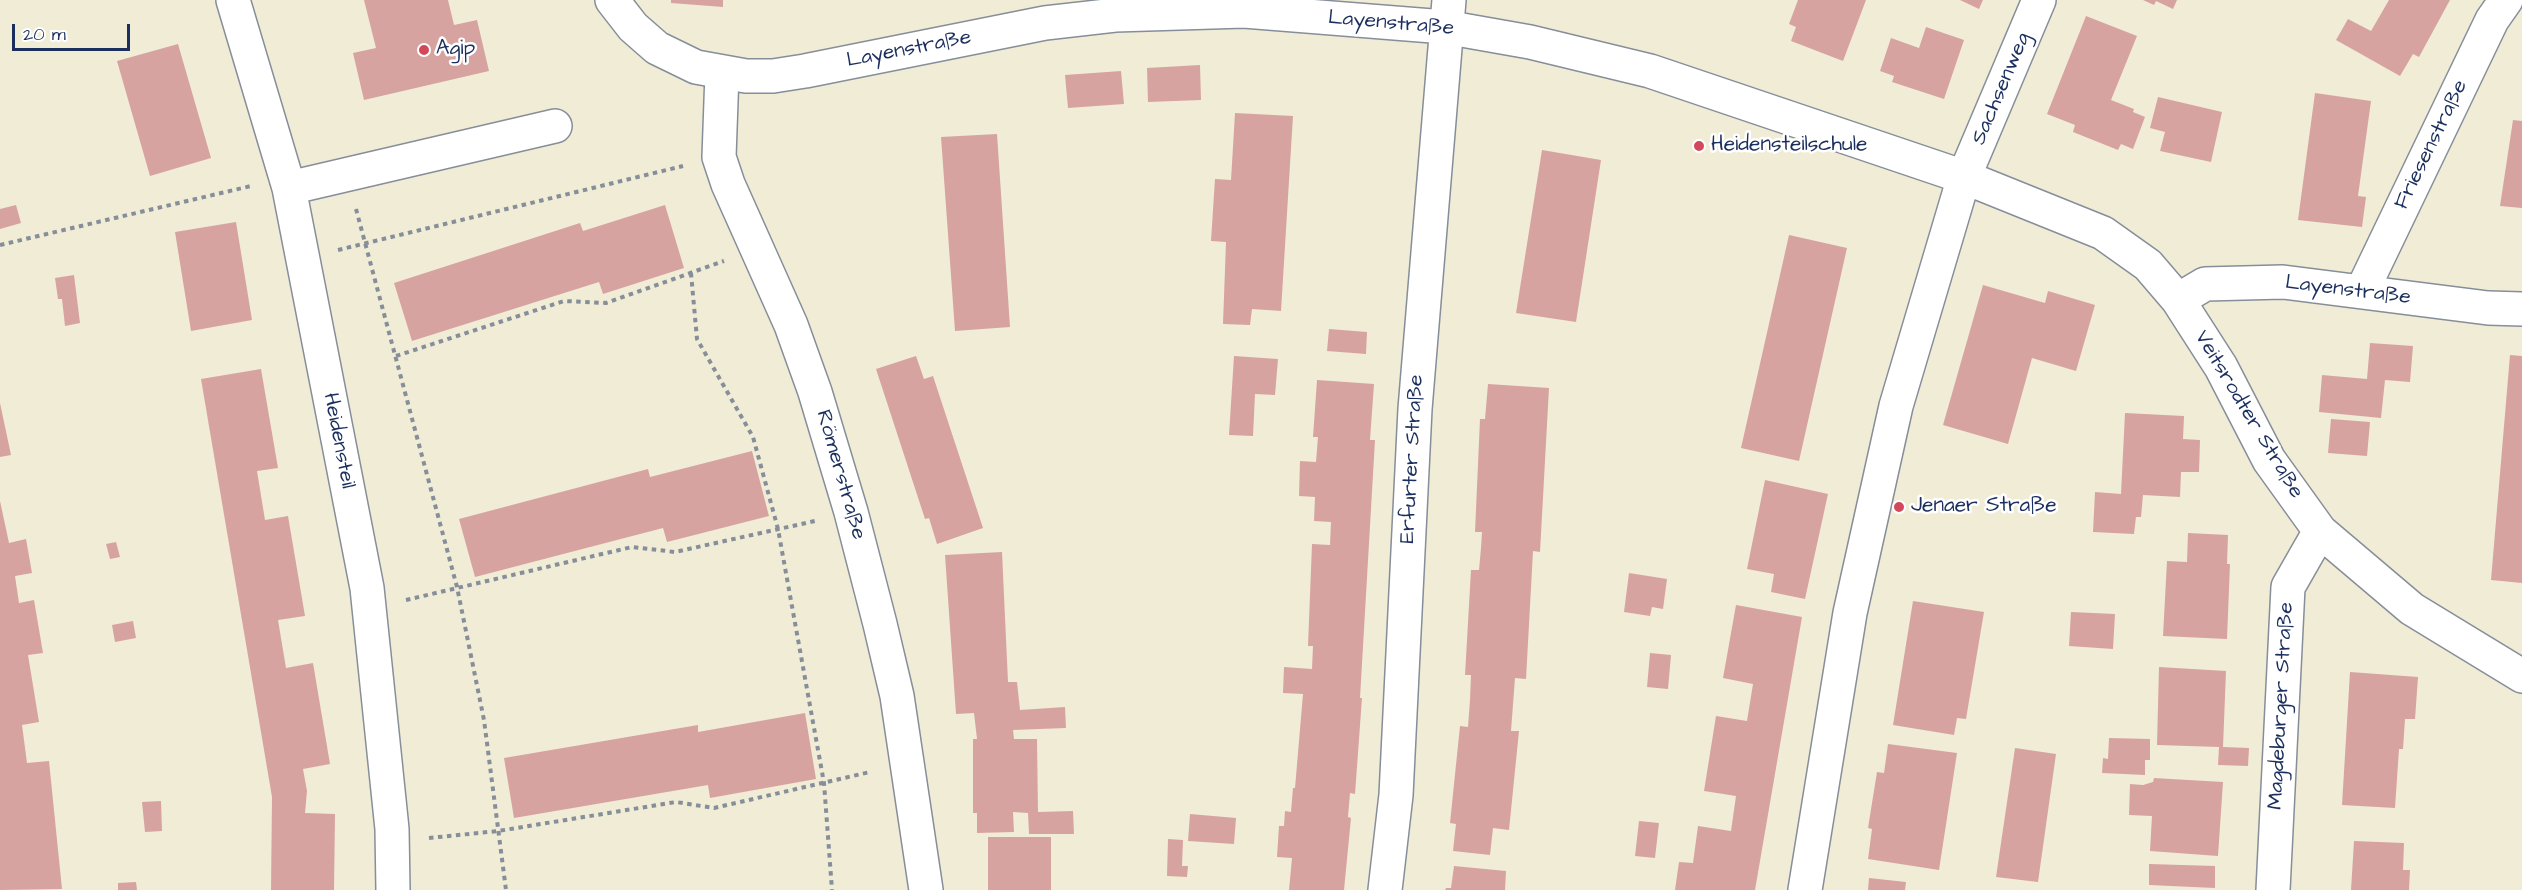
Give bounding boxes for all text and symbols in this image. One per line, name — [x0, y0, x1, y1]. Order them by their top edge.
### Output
street label: Layenstraße — [1327, 6, 1455, 42]
scale bar — [15, 12, 134, 50]
text: 20 m — [23, 22, 66, 47]
street label: Layenstraße — [845, 26, 973, 74]
street label: Sachsenweg — [1967, 29, 2037, 149]
place label: Agip — [436, 37, 475, 63]
marker: Agip — [417, 43, 431, 57]
street label: Friesenstraße — [2390, 76, 2474, 214]
place label: Heidensteilschule — [1711, 133, 1867, 159]
marker: Heidensteilschule — [1692, 139, 1706, 153]
street label: Layenstraße — [2284, 271, 2412, 311]
street label: Veitsrodter Straße — [2188, 327, 2308, 503]
street label: Erfurter Straße — [1396, 374, 1430, 544]
street label: Heidensteil — [316, 391, 360, 491]
street label: Römerstraße — [809, 407, 871, 543]
place label: Jenaer Straße — [1911, 494, 2057, 520]
marker: Jenaer Straße — [1892, 500, 1906, 514]
street label: Magdeburger Straße — [2264, 602, 2300, 810]

